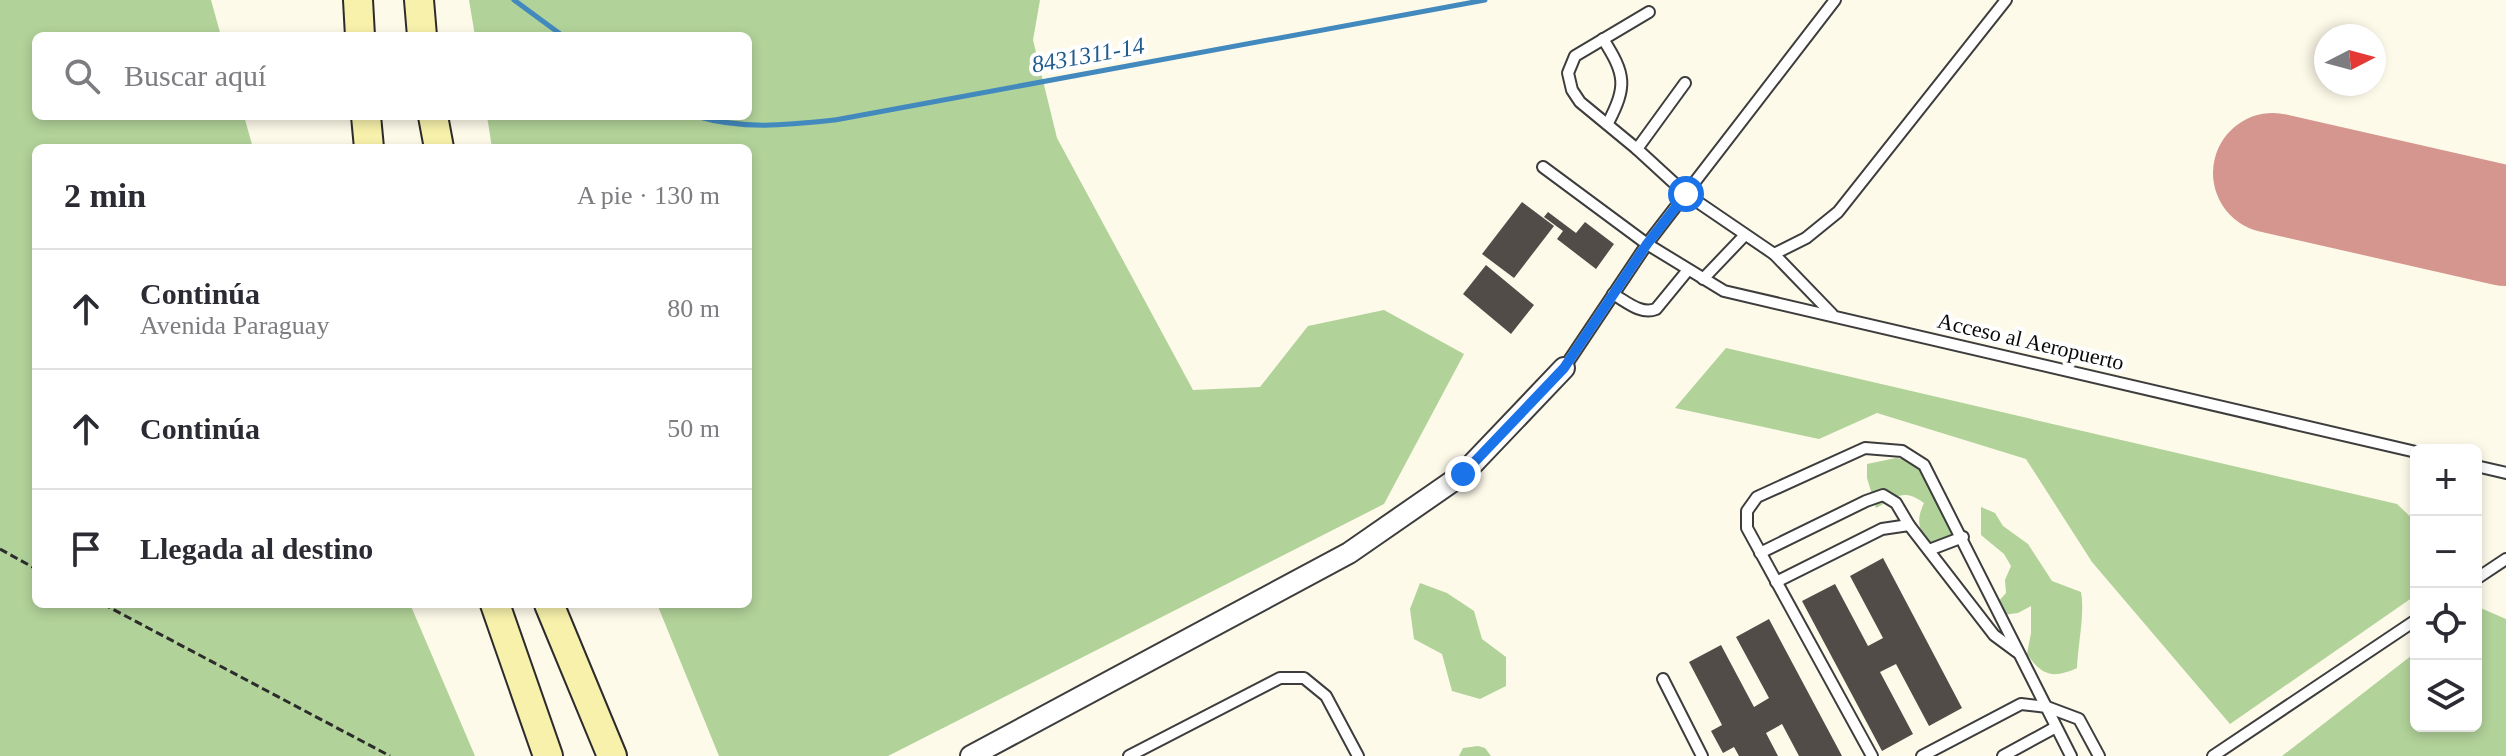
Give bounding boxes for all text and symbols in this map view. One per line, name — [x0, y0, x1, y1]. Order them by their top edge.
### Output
north arrow — [2314, 24, 2386, 96]
search box — [32, 32, 752, 120]
water label: 8431311-14 — [1030, 32, 1146, 78]
icon: search — [60, 54, 104, 98]
text: Buscar aquí — [124, 59, 266, 92]
route start — [1668, 176, 1704, 212]
text: 2 min — [64, 177, 146, 214]
text: A pie · 130 m — [577, 181, 720, 210]
text: Continúa — [140, 277, 260, 310]
icon: ahead — [64, 287, 108, 331]
text: 80 m — [667, 294, 720, 323]
street label: Acceso al Aeropuerto — [1935, 308, 2127, 375]
text: Avenida Paraguay — [140, 311, 329, 340]
icon: ahead — [64, 407, 108, 451]
text: Continúa — [140, 412, 260, 445]
text: 50 m — [667, 414, 720, 443]
map controls — [2410, 444, 2482, 732]
button: + — [2410, 444, 2482, 516]
route end — [1445, 456, 1481, 492]
button: − — [2410, 516, 2482, 588]
icon: arrive — [64, 527, 108, 571]
text: Llegada al destino — [140, 532, 373, 565]
button: locate — [2410, 588, 2482, 660]
button: layers — [2410, 660, 2482, 732]

